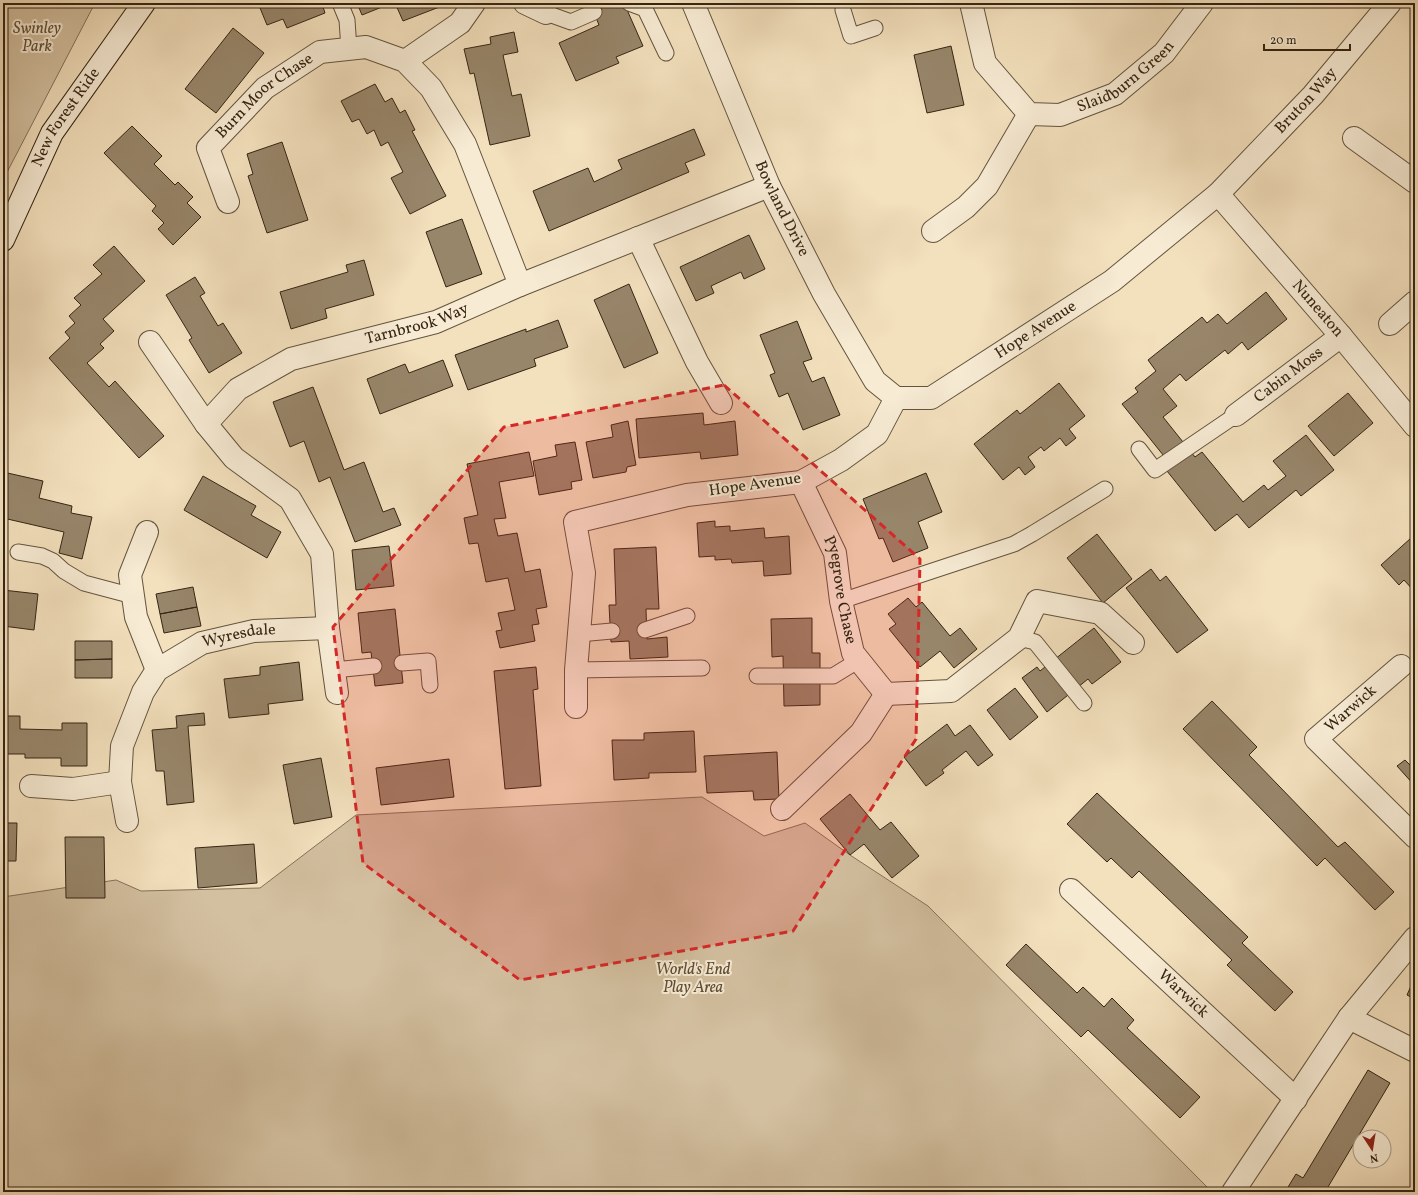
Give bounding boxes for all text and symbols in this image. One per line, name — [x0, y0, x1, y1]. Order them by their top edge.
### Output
park label: Swinley Park — [13, 18, 61, 58]
scale bar — [1264, 26, 1350, 52]
text: 20 m — [1270, 33, 1297, 49]
street label: Slaidburn Green — [1074, 37, 1180, 118]
street label: Burn Moor Chase — [211, 48, 318, 144]
street label: Bruton Way — [1270, 63, 1343, 139]
street label: New Forest Ride — [27, 64, 106, 171]
street label: Bowland Drive — [749, 157, 814, 261]
street label: Nuneaton — [1287, 275, 1349, 342]
street label: Hope Avenue — [991, 296, 1081, 365]
street label: Tarnbrook Way — [363, 298, 473, 351]
street label: Cabin Moss — [1250, 342, 1328, 409]
street label: Hope Avenue — [707, 468, 803, 502]
street label: Pyegrove Chase — [817, 532, 862, 646]
street label: Wyresdale — [200, 619, 276, 654]
street label: Warwick — [1320, 680, 1382, 738]
park label: World's End Play Area — [656, 959, 731, 999]
street label: Warwick — [1153, 965, 1214, 1024]
north arrow — [1352, 1129, 1392, 1169]
text: N — [1368, 1149, 1379, 1165]

